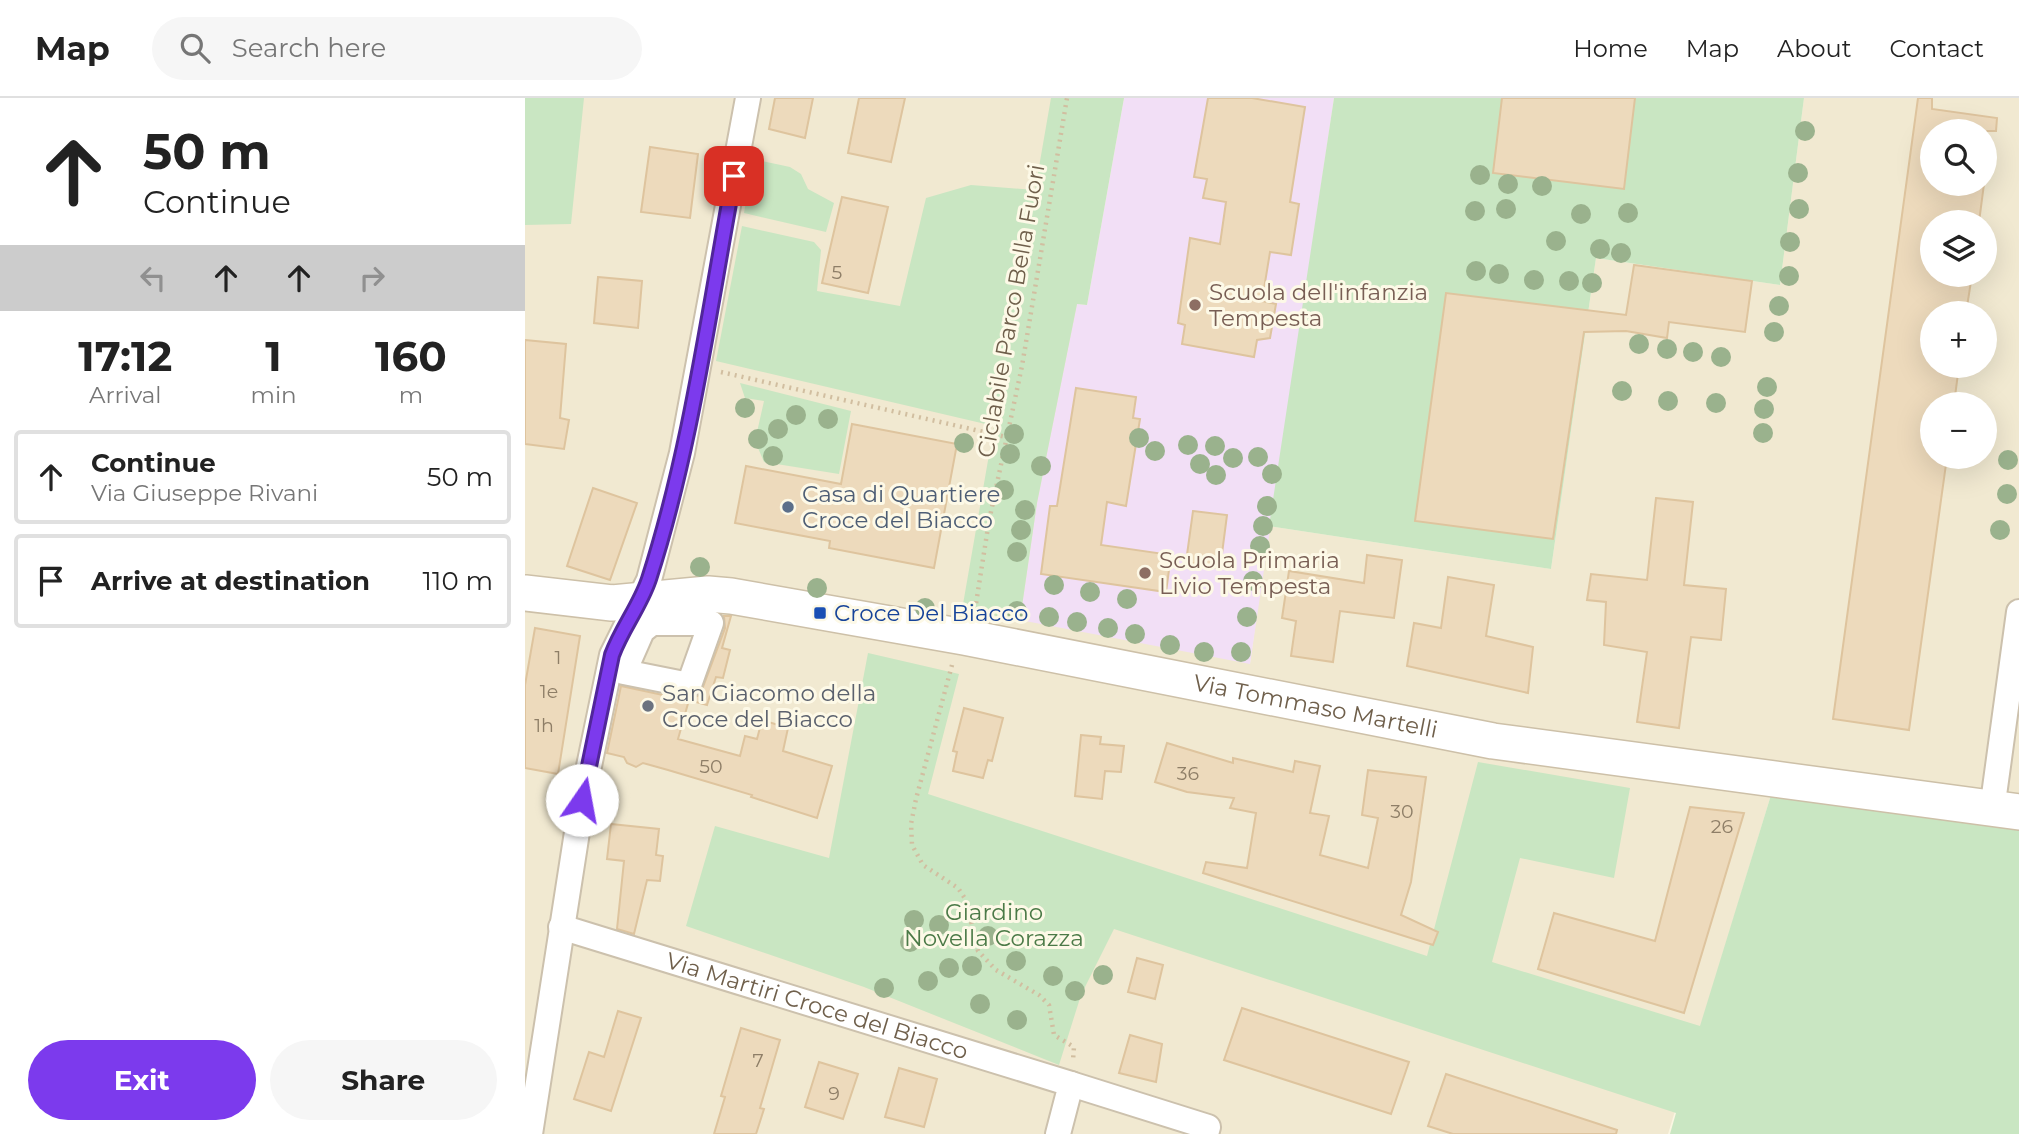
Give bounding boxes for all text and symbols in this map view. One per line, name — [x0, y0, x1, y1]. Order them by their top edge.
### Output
search box — [152, 17, 642, 80]
text: Map — [35, 28, 110, 68]
icon: search — [176, 29, 214, 67]
text: Search here — [232, 32, 386, 64]
text: Home — [1573, 34, 1648, 63]
text: Map — [1686, 34, 1739, 63]
text: About — [1777, 34, 1851, 63]
text: Contact — [1889, 34, 1984, 63]
map controls — [1920, 119, 1997, 469]
button: search — [1920, 119, 1997, 196]
text: 50 m — [143, 122, 271, 181]
icon: ahead — [28, 126, 119, 217]
pin — [704, 146, 764, 206]
icon: arrive — [715, 157, 753, 195]
street label: Ciclabile Parco Bella Fuori — [971, 162, 1051, 460]
text: Continue — [143, 182, 291, 221]
button: layers — [1920, 210, 1997, 287]
icon: left — [134, 259, 172, 297]
icon: ahead — [207, 259, 245, 297]
icon: ahead — [280, 259, 318, 297]
icon: right — [353, 259, 391, 297]
house number: 5 — [832, 261, 843, 284]
place label: Scuola dell'infanzia Tempesta — [1209, 278, 1428, 332]
marker: Scuola dell'infanzia Tempesta — [1187, 297, 1203, 313]
button: + — [1920, 301, 1997, 378]
text: 17:12 — [78, 330, 172, 382]
text: 1 — [265, 330, 282, 382]
text: 160 — [375, 330, 447, 382]
text: Arrival — [89, 381, 162, 409]
text: min — [251, 381, 297, 409]
text: m — [399, 381, 423, 409]
button: − — [1920, 392, 1997, 469]
text: Continue — [91, 447, 216, 479]
icon: ahead — [32, 458, 70, 496]
text: 50 m — [427, 461, 493, 493]
text: Via Giuseppe Rivani — [91, 479, 318, 507]
place label: Casa di Quartiere Croce del Biacco — [802, 480, 1000, 534]
marker: Casa di Quartiere Croce del Biacco — [780, 499, 796, 515]
place label: Scuola Primaria Livio Tempesta — [1159, 546, 1340, 600]
icon: arrive — [32, 562, 70, 600]
text: Arrive at destination — [91, 565, 370, 597]
text: 110 m — [423, 565, 493, 597]
marker: Scuola Primaria Livio Tempesta — [1137, 565, 1153, 581]
place label: Croce Del Biacco — [834, 599, 1028, 627]
marker: Croce Del Biacco — [812, 605, 828, 621]
house number: 1 — [555, 646, 561, 669]
street label: Via Tommaso Martelli — [1191, 668, 1440, 744]
place label: San Giacomo della Croce del Biacco — [662, 679, 876, 733]
house number: 1e — [540, 680, 558, 703]
marker: San Giacomo della Croce del Biacco — [640, 698, 656, 714]
house number: 1h — [534, 714, 554, 737]
house number: 50 — [699, 755, 723, 778]
house number: 36 — [1177, 762, 1199, 785]
position arrow — [545, 763, 619, 837]
house number: 30 — [1390, 800, 1414, 823]
house number: 26 — [1711, 815, 1733, 838]
park label: Giardino Novella Corazza — [904, 898, 1084, 952]
street label: Via Martiri Croce del Biacco — [663, 946, 972, 1065]
button: Exit — [28, 1040, 256, 1120]
button: Share — [270, 1040, 497, 1120]
house number: 7 — [752, 1049, 764, 1072]
house number: 9 — [828, 1082, 840, 1105]

